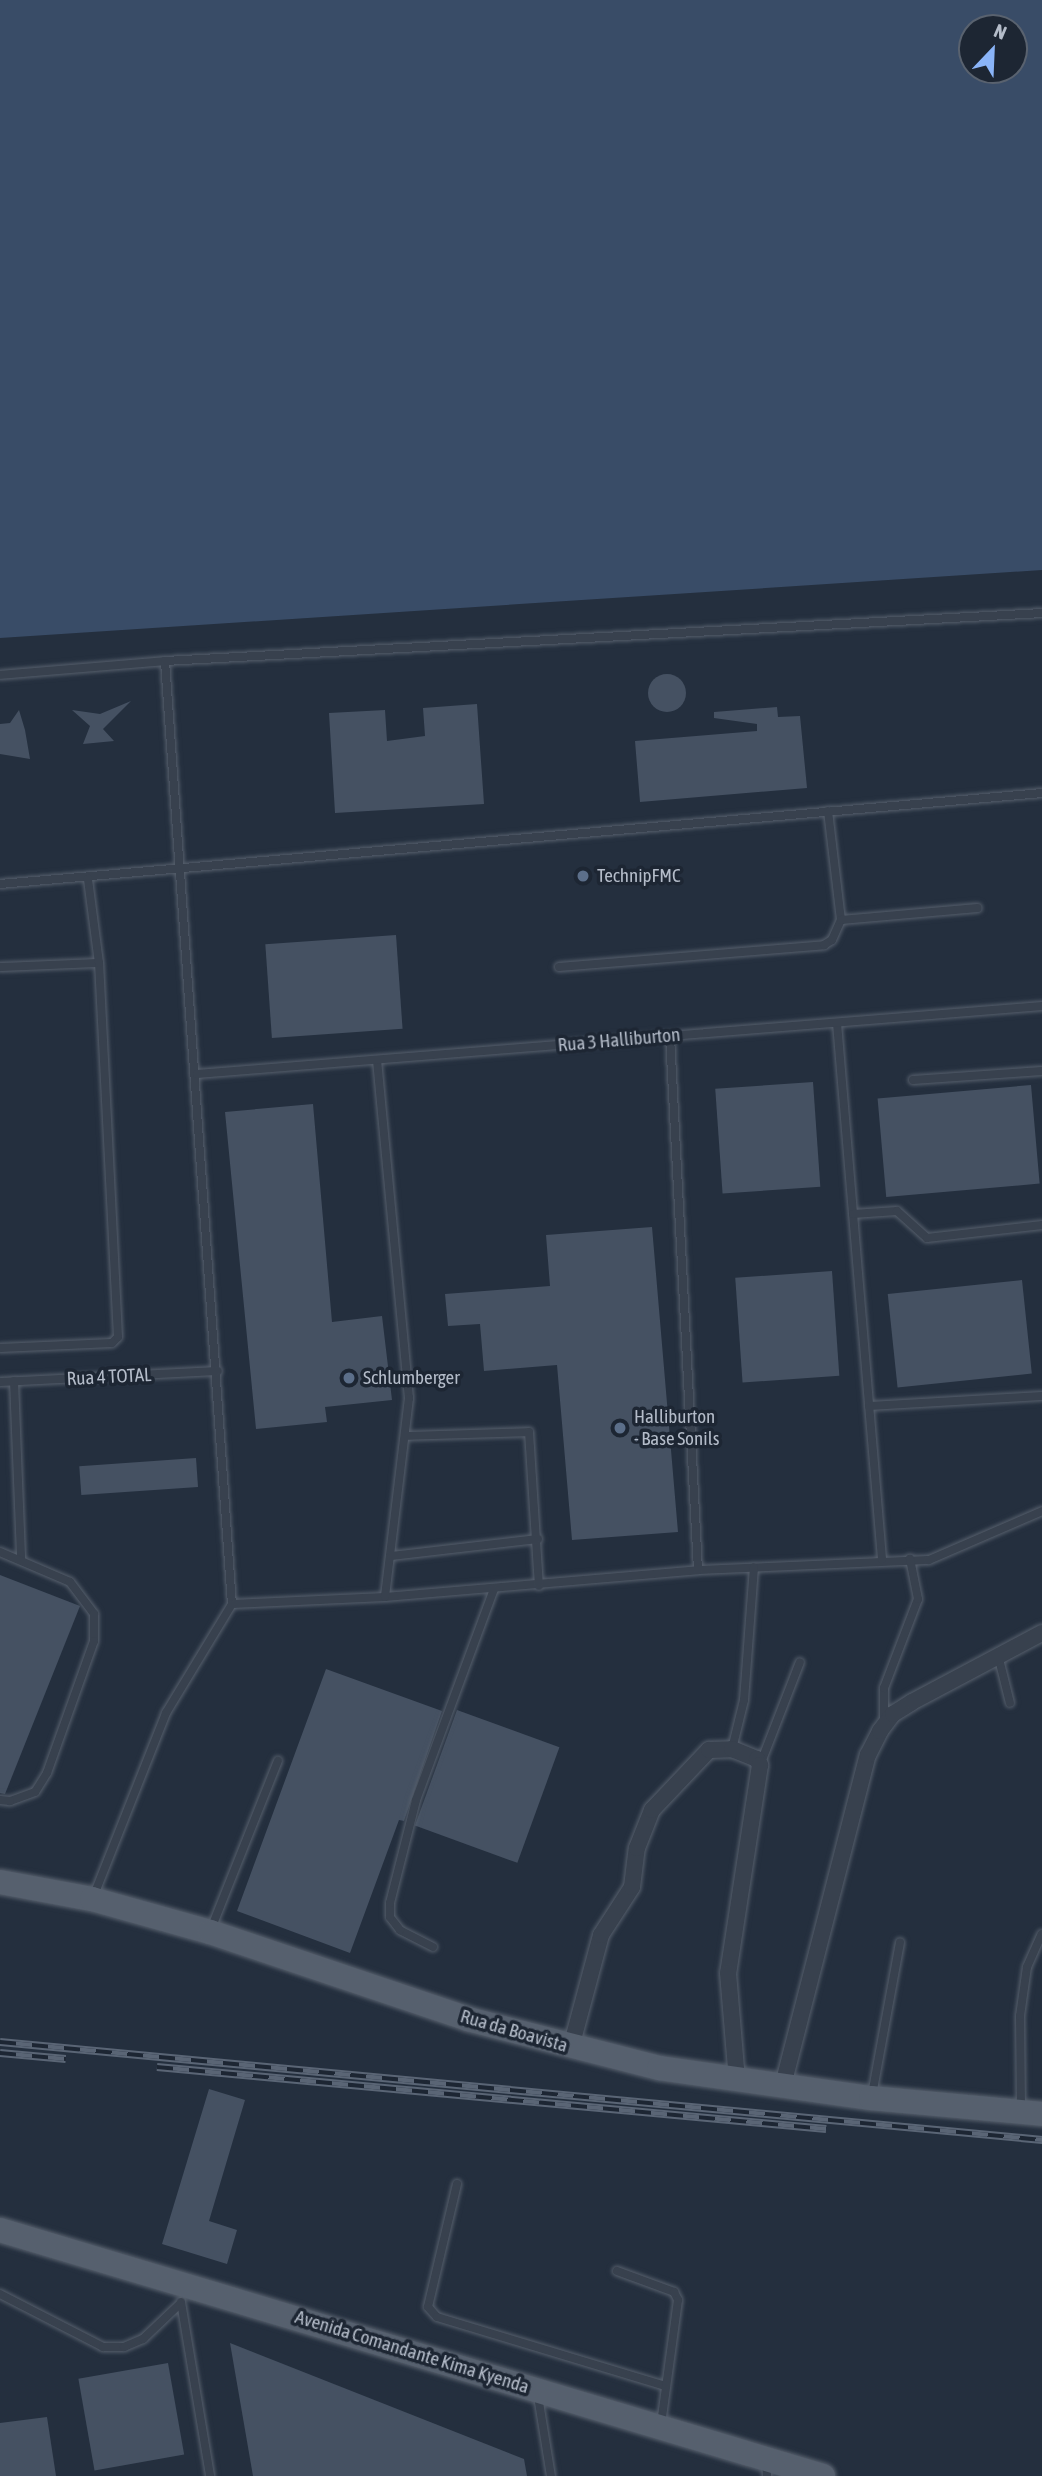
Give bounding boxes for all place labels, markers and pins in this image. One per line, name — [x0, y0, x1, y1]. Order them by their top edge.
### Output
place label: TechnipFMC — [597, 865, 681, 887]
marker: TechnipFMC — [575, 868, 591, 884]
place label: Schlumberger — [363, 1367, 460, 1389]
marker: Schlumberger — [341, 1370, 357, 1386]
place label: Halliburton - Base Sonils — [634, 1406, 719, 1450]
marker: Halliburton - Base Sonils — [612, 1420, 628, 1436]

